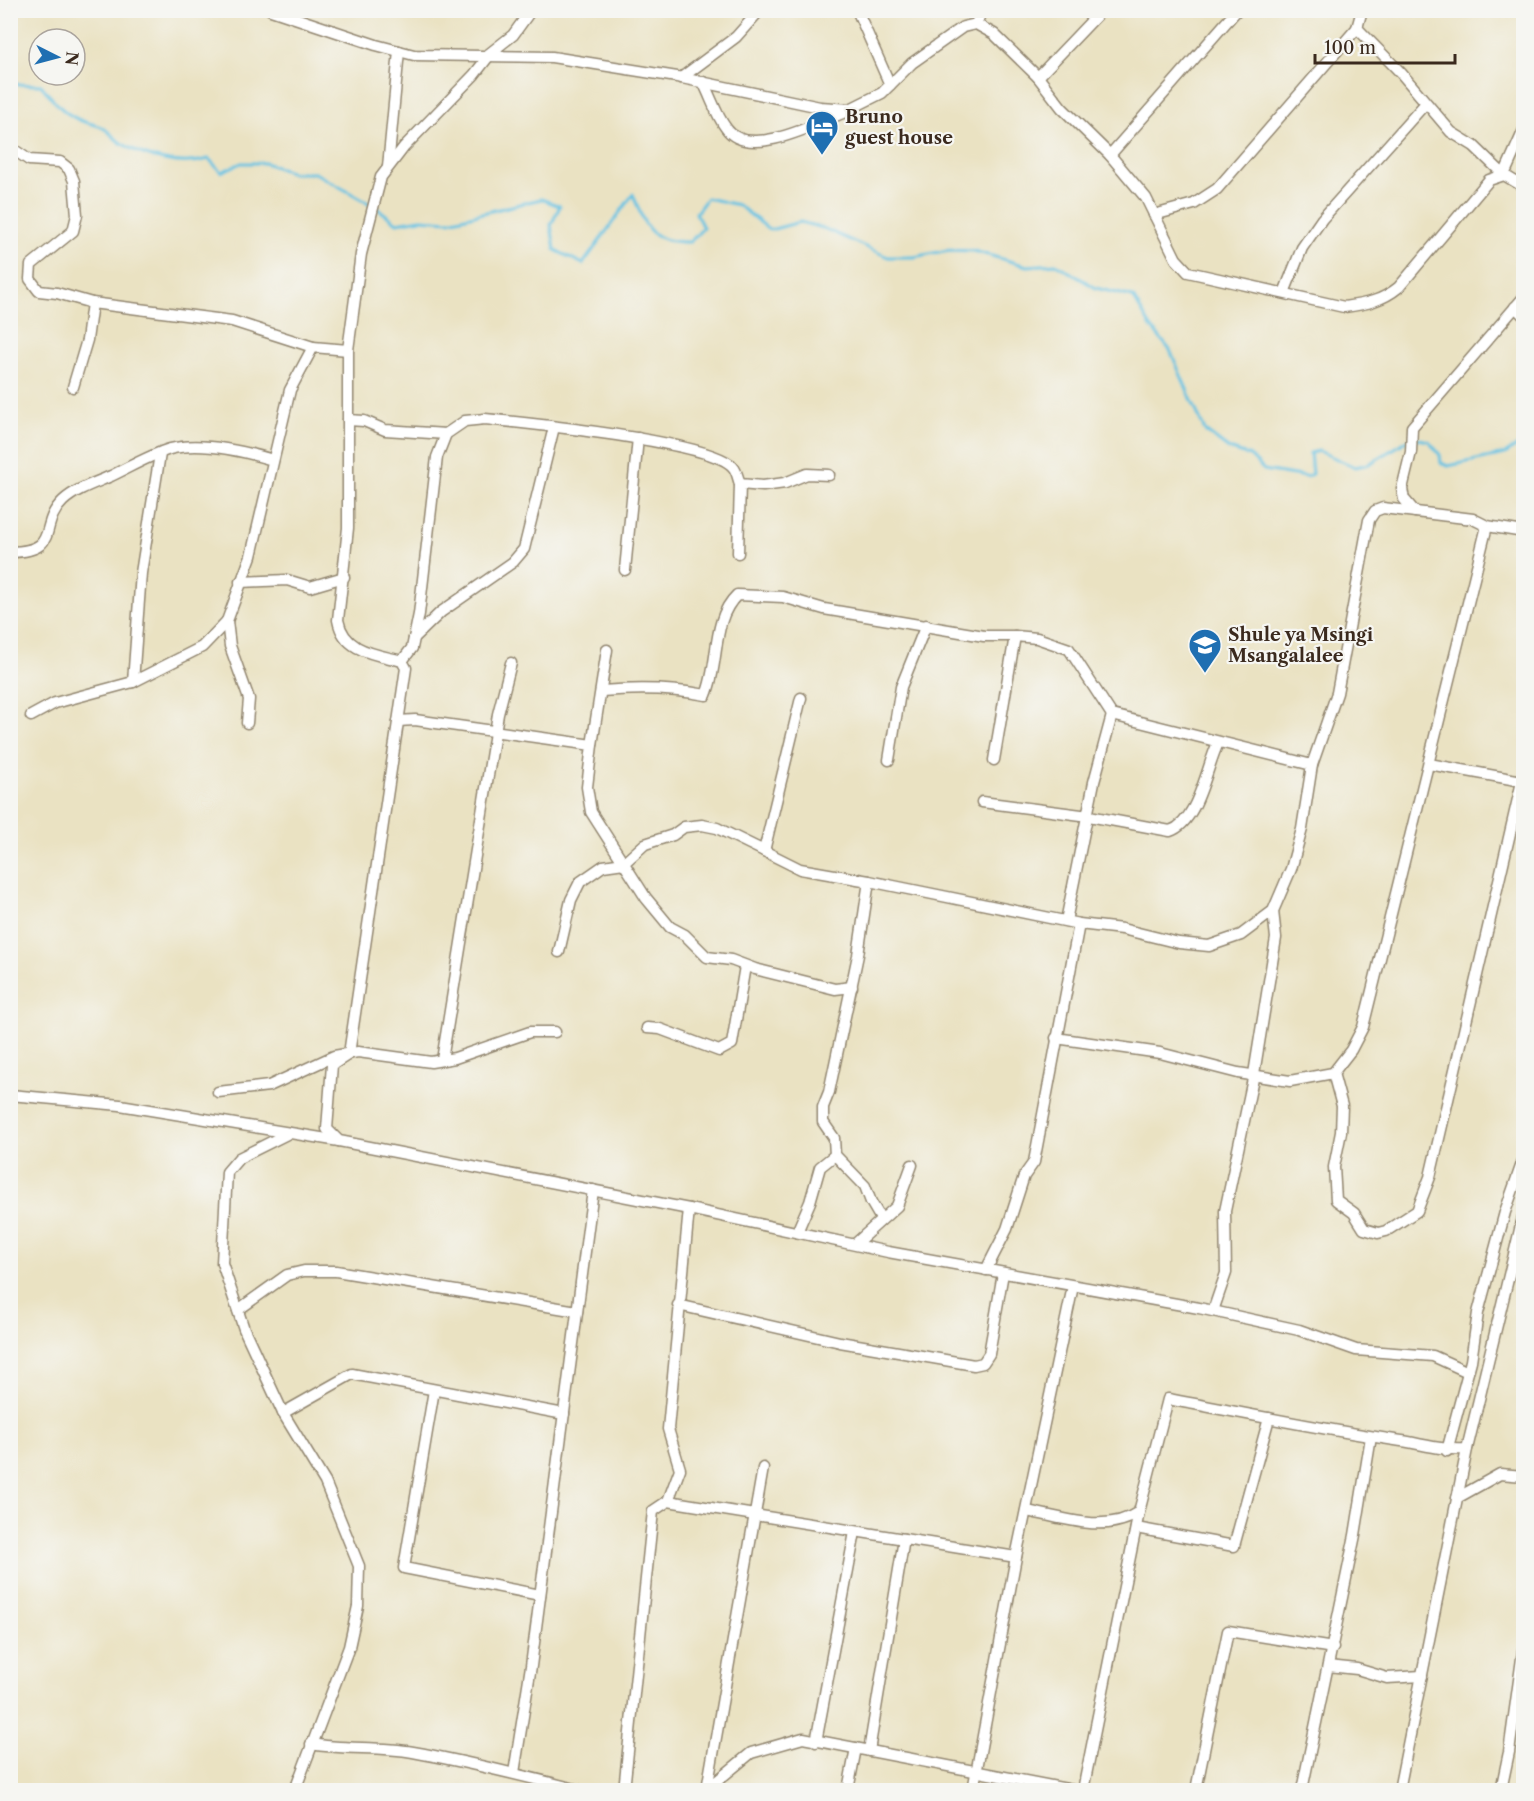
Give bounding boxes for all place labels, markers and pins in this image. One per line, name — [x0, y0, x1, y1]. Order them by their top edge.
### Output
place label: Bruno guest house — [844, 106, 953, 149]
hotel icon: Bruno guest house — [804, 109, 840, 156]
place label: Shule ya Msingi Msangalalee — [1228, 624, 1374, 667]
school or university icon: Shule ya Msingi Msangalalee — [1187, 627, 1223, 674]

